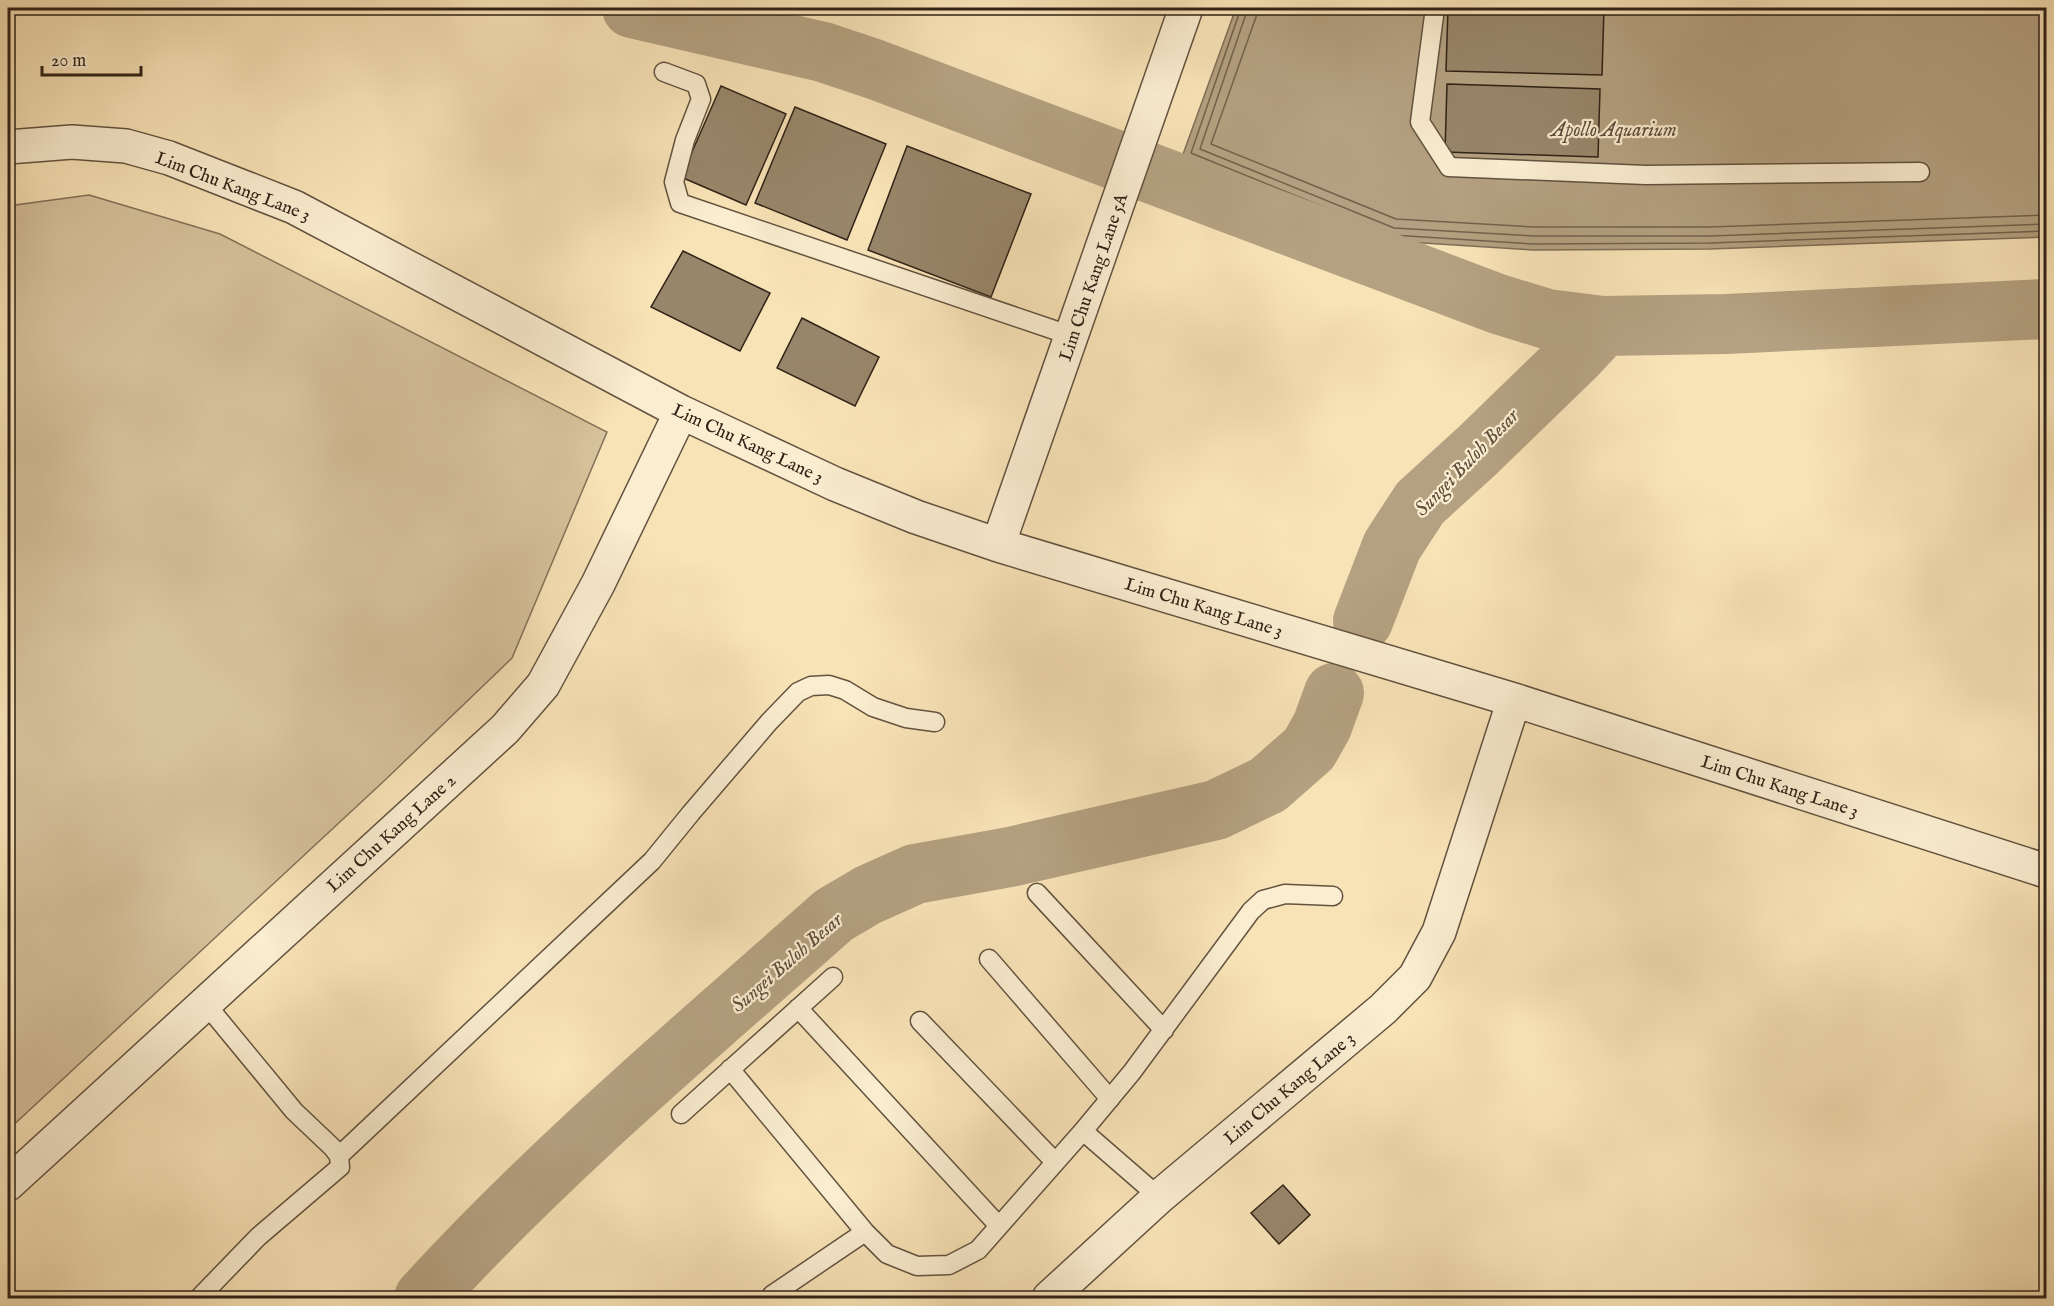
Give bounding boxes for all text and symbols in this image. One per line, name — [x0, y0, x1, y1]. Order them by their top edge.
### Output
scale bar — [42, 39, 141, 77]
text: 20 m — [51, 50, 86, 73]
water label: Apollo Aquarium — [1549, 118, 1677, 143]
street label: Lim Chu Kang Lane 3 — [152, 147, 313, 228]
street label: Lim Chu Kang Lane 5A — [1055, 190, 1134, 365]
street label: Lim Chu Kang Lane 3 — [668, 399, 827, 489]
water label: Sungei Buloh Besar — [1410, 403, 1526, 523]
street label: Lim Chu Kang Lane 3 — [1122, 573, 1285, 643]
street label: Lim Chu Kang Lane 3 — [1698, 751, 1861, 824]
street label: Lim Chu Kang Lane 2 — [323, 770, 461, 898]
water label: Sungei Buloh Besar — [726, 907, 849, 1019]
street label: Lim Chu Kang Lane 3 — [1220, 1028, 1360, 1151]

